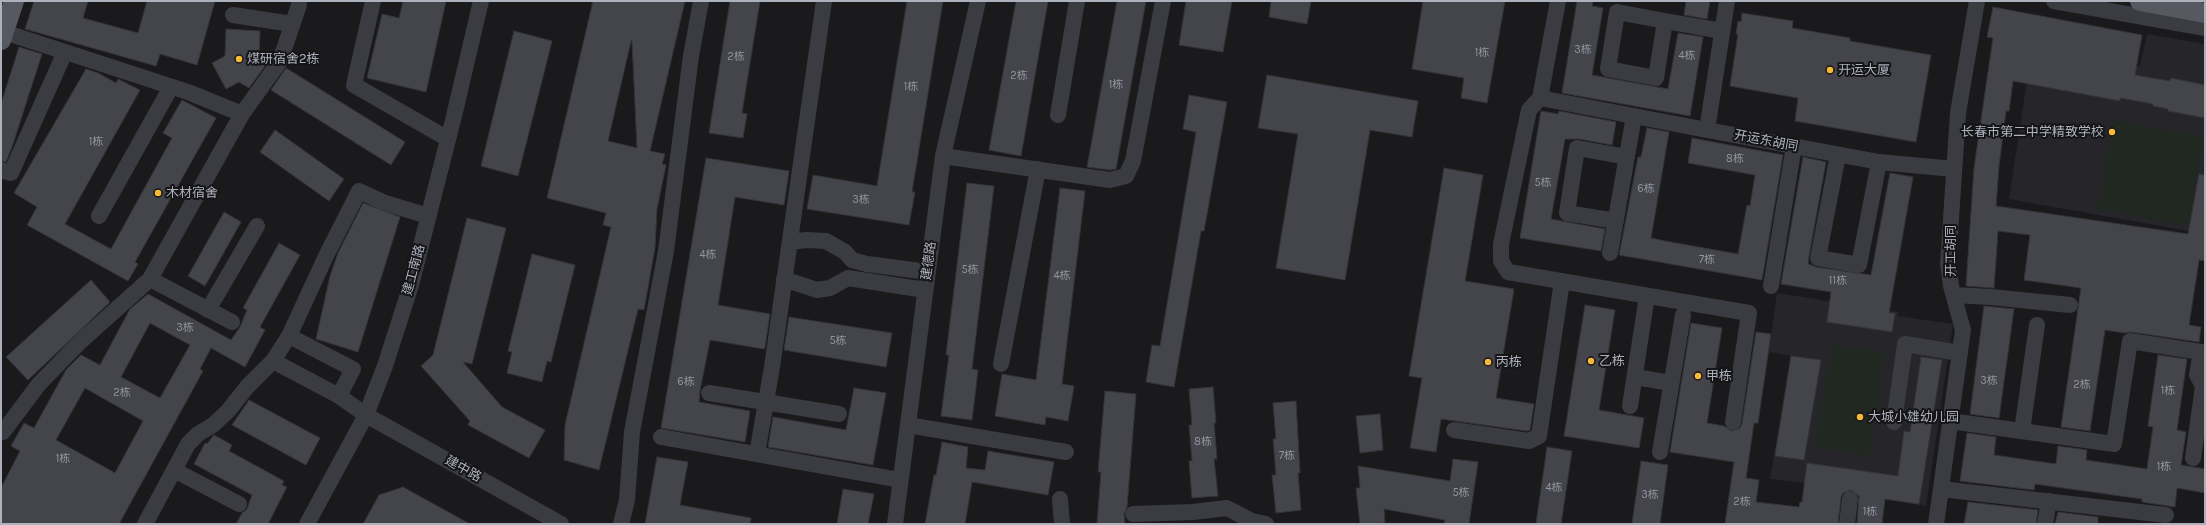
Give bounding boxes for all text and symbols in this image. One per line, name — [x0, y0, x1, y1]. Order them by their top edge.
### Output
house number: 3栋 — [1574, 43, 1592, 57]
house number: 1栋 — [1475, 46, 1489, 60]
house number: 4栋 — [1678, 49, 1696, 63]
house number: 2栋 — [727, 50, 745, 64]
place label: 煤研宿舍2栋 — [247, 51, 320, 67]
marker: 煤研宿舍2栋 — [234, 54, 244, 64]
place label: 开运大厦 — [1838, 62, 1890, 78]
marker: 开运大厦 — [1825, 65, 1835, 75]
house number: 2栋 — [1010, 69, 1028, 83]
house number: 1栋 — [1109, 78, 1123, 92]
house number: 1栋 — [904, 80, 918, 94]
place label: 长春市第二中学精致学校 — [1961, 124, 2104, 140]
street label: 开运东胡同 — [1733, 127, 1799, 155]
marker: 长春市第二中学精致学校 — [2107, 127, 2117, 137]
house number: 1栋 — [89, 135, 103, 149]
house number: 8栋 — [1726, 152, 1744, 166]
house number: 5栋 — [1534, 176, 1552, 190]
house number: 6栋 — [1637, 182, 1655, 196]
place label: 木材宿舍 — [166, 185, 218, 201]
marker: 木材宿舍 — [153, 188, 163, 198]
house number: 3栋 — [852, 193, 870, 207]
street label: 开工胡同 — [1943, 225, 1959, 277]
street label: 建德路 — [919, 241, 939, 281]
street label: 建工南路 — [400, 243, 428, 297]
house number: 4栋 — [699, 248, 717, 262]
house number: 7栋 — [1699, 253, 1715, 267]
house number: 5栋 — [961, 263, 979, 277]
house number: 4栋 — [1053, 269, 1071, 283]
house number: 11栋 — [1829, 274, 1847, 288]
house number: 3栋 — [176, 321, 194, 335]
house number: 5栋 — [829, 334, 847, 348]
place label: 乙栋 — [1599, 353, 1625, 369]
place label: 丙栋 — [1496, 354, 1522, 370]
marker: 乙栋 — [1586, 356, 1596, 366]
marker: 丙栋 — [1483, 357, 1493, 367]
place label: 甲栋 — [1706, 368, 1732, 384]
marker: 甲栋 — [1693, 371, 1703, 381]
house number: 3栋 — [1980, 374, 1998, 388]
house number: 6栋 — [677, 375, 695, 389]
house number: 2栋 — [2073, 378, 2091, 392]
house number: 1栋 — [2161, 384, 2175, 398]
house number: 2栋 — [113, 386, 131, 400]
place label: 大城小雄幼儿园 — [1868, 409, 1959, 425]
marker: 大城小雄幼儿园 — [1855, 412, 1865, 422]
house number: 8栋 — [1194, 435, 1212, 449]
house number: 7栋 — [1279, 449, 1295, 463]
house number: 1栋 — [56, 452, 70, 466]
street label: 建中路 — [442, 453, 484, 485]
house number: 1栋 — [2157, 460, 2171, 474]
house number: 4栋 — [1545, 481, 1563, 495]
house number: 5栋 — [1452, 486, 1470, 500]
house number: 3栋 — [1641, 488, 1659, 502]
house number: 2栋 — [1733, 495, 1751, 509]
house number: 1栋 — [1863, 505, 1877, 519]

